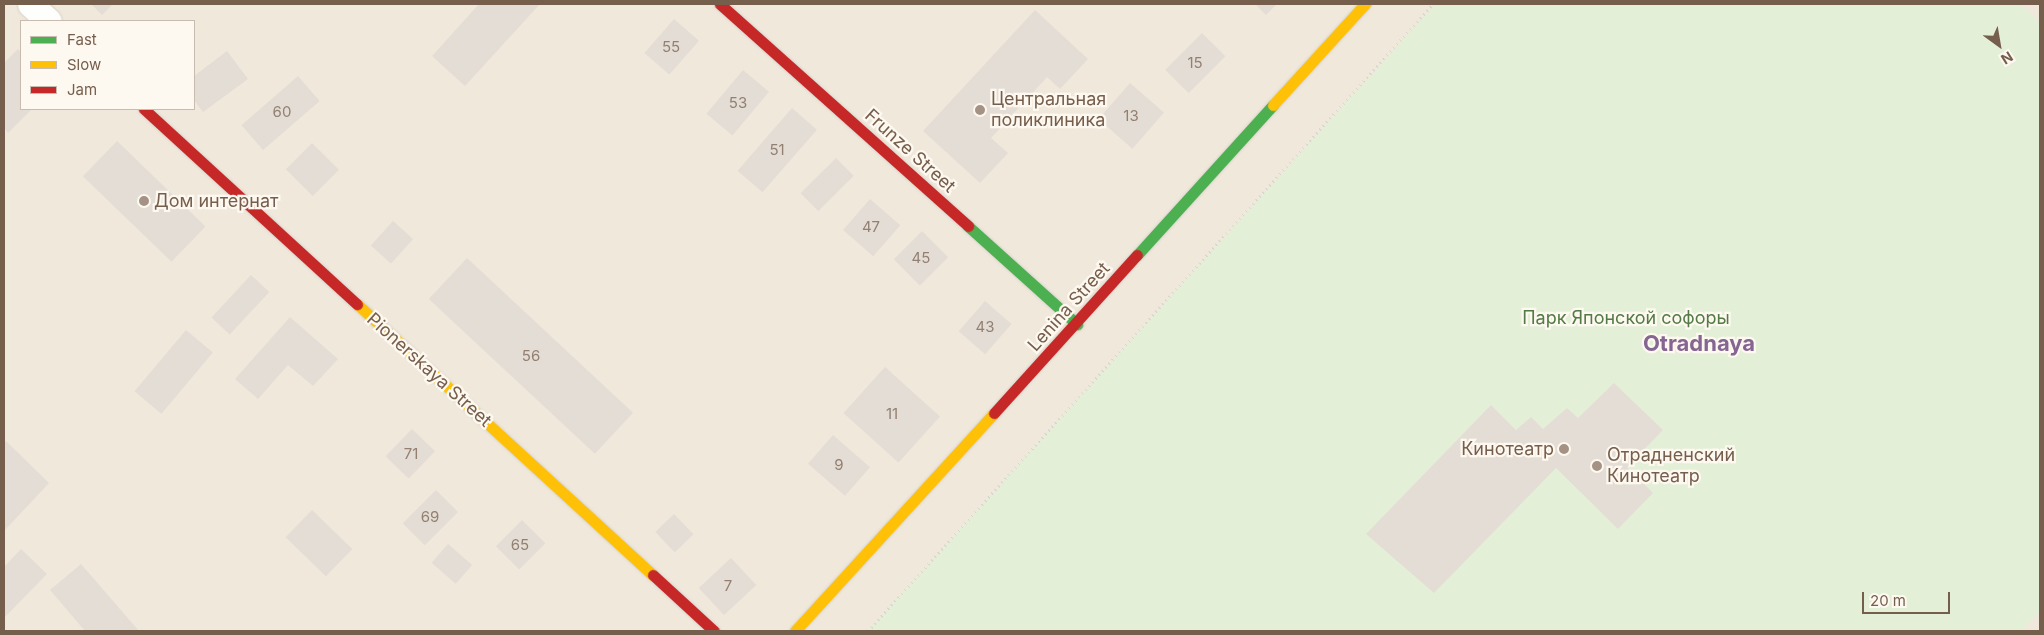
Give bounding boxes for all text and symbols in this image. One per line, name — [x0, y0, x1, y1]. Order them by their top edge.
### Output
legend — [20, 20, 195, 110]
north arrow — [1974, 20, 2024, 70]
text: Fast — [67, 30, 97, 49]
house number: 55 — [662, 38, 680, 56]
text: N — [1998, 48, 2016, 68]
house number: 15 — [1187, 54, 1203, 72]
text: Slow — [67, 55, 101, 74]
text: Jam — [67, 80, 97, 99]
place label: Центральная поликлиника — [991, 89, 1106, 132]
house number: 53 — [729, 94, 747, 112]
house number: 60 — [273, 103, 291, 121]
marker: Центральная поликлиника — [973, 103, 987, 117]
street label: Frunze Street — [860, 105, 960, 197]
house number: 13 — [1123, 107, 1139, 125]
house number: 51 — [769, 141, 785, 159]
place label: Дом интернат — [154, 190, 278, 212]
marker: Дом интернат — [138, 195, 150, 207]
house number: 47 — [862, 218, 880, 236]
house number: 45 — [912, 249, 930, 267]
street label: Lenina Street — [1023, 258, 1115, 356]
park label: Парк Японской софоры — [1522, 307, 1730, 329]
street label: Pionerskaya Street — [362, 309, 496, 431]
house number: 43 — [976, 318, 994, 336]
district label: Otradnaya — [1643, 331, 1755, 357]
house number: 56 — [522, 347, 540, 365]
house number: 11 — [886, 405, 898, 423]
place label: Кинотеатр — [1461, 438, 1554, 460]
marker: Кинотеатр — [1558, 443, 1570, 455]
house number: 71 — [404, 445, 418, 463]
place label: Отрадненский Кинотеатр — [1607, 445, 1735, 488]
house number: 9 — [834, 456, 844, 474]
marker: Отрадненский Кинотеатр — [1591, 460, 1603, 472]
house number: 69 — [421, 508, 439, 526]
house number: 65 — [511, 536, 529, 554]
house number: 7 — [724, 577, 732, 595]
scale bar — [1864, 582, 1952, 614]
text: 20 m — [1870, 591, 1906, 610]

